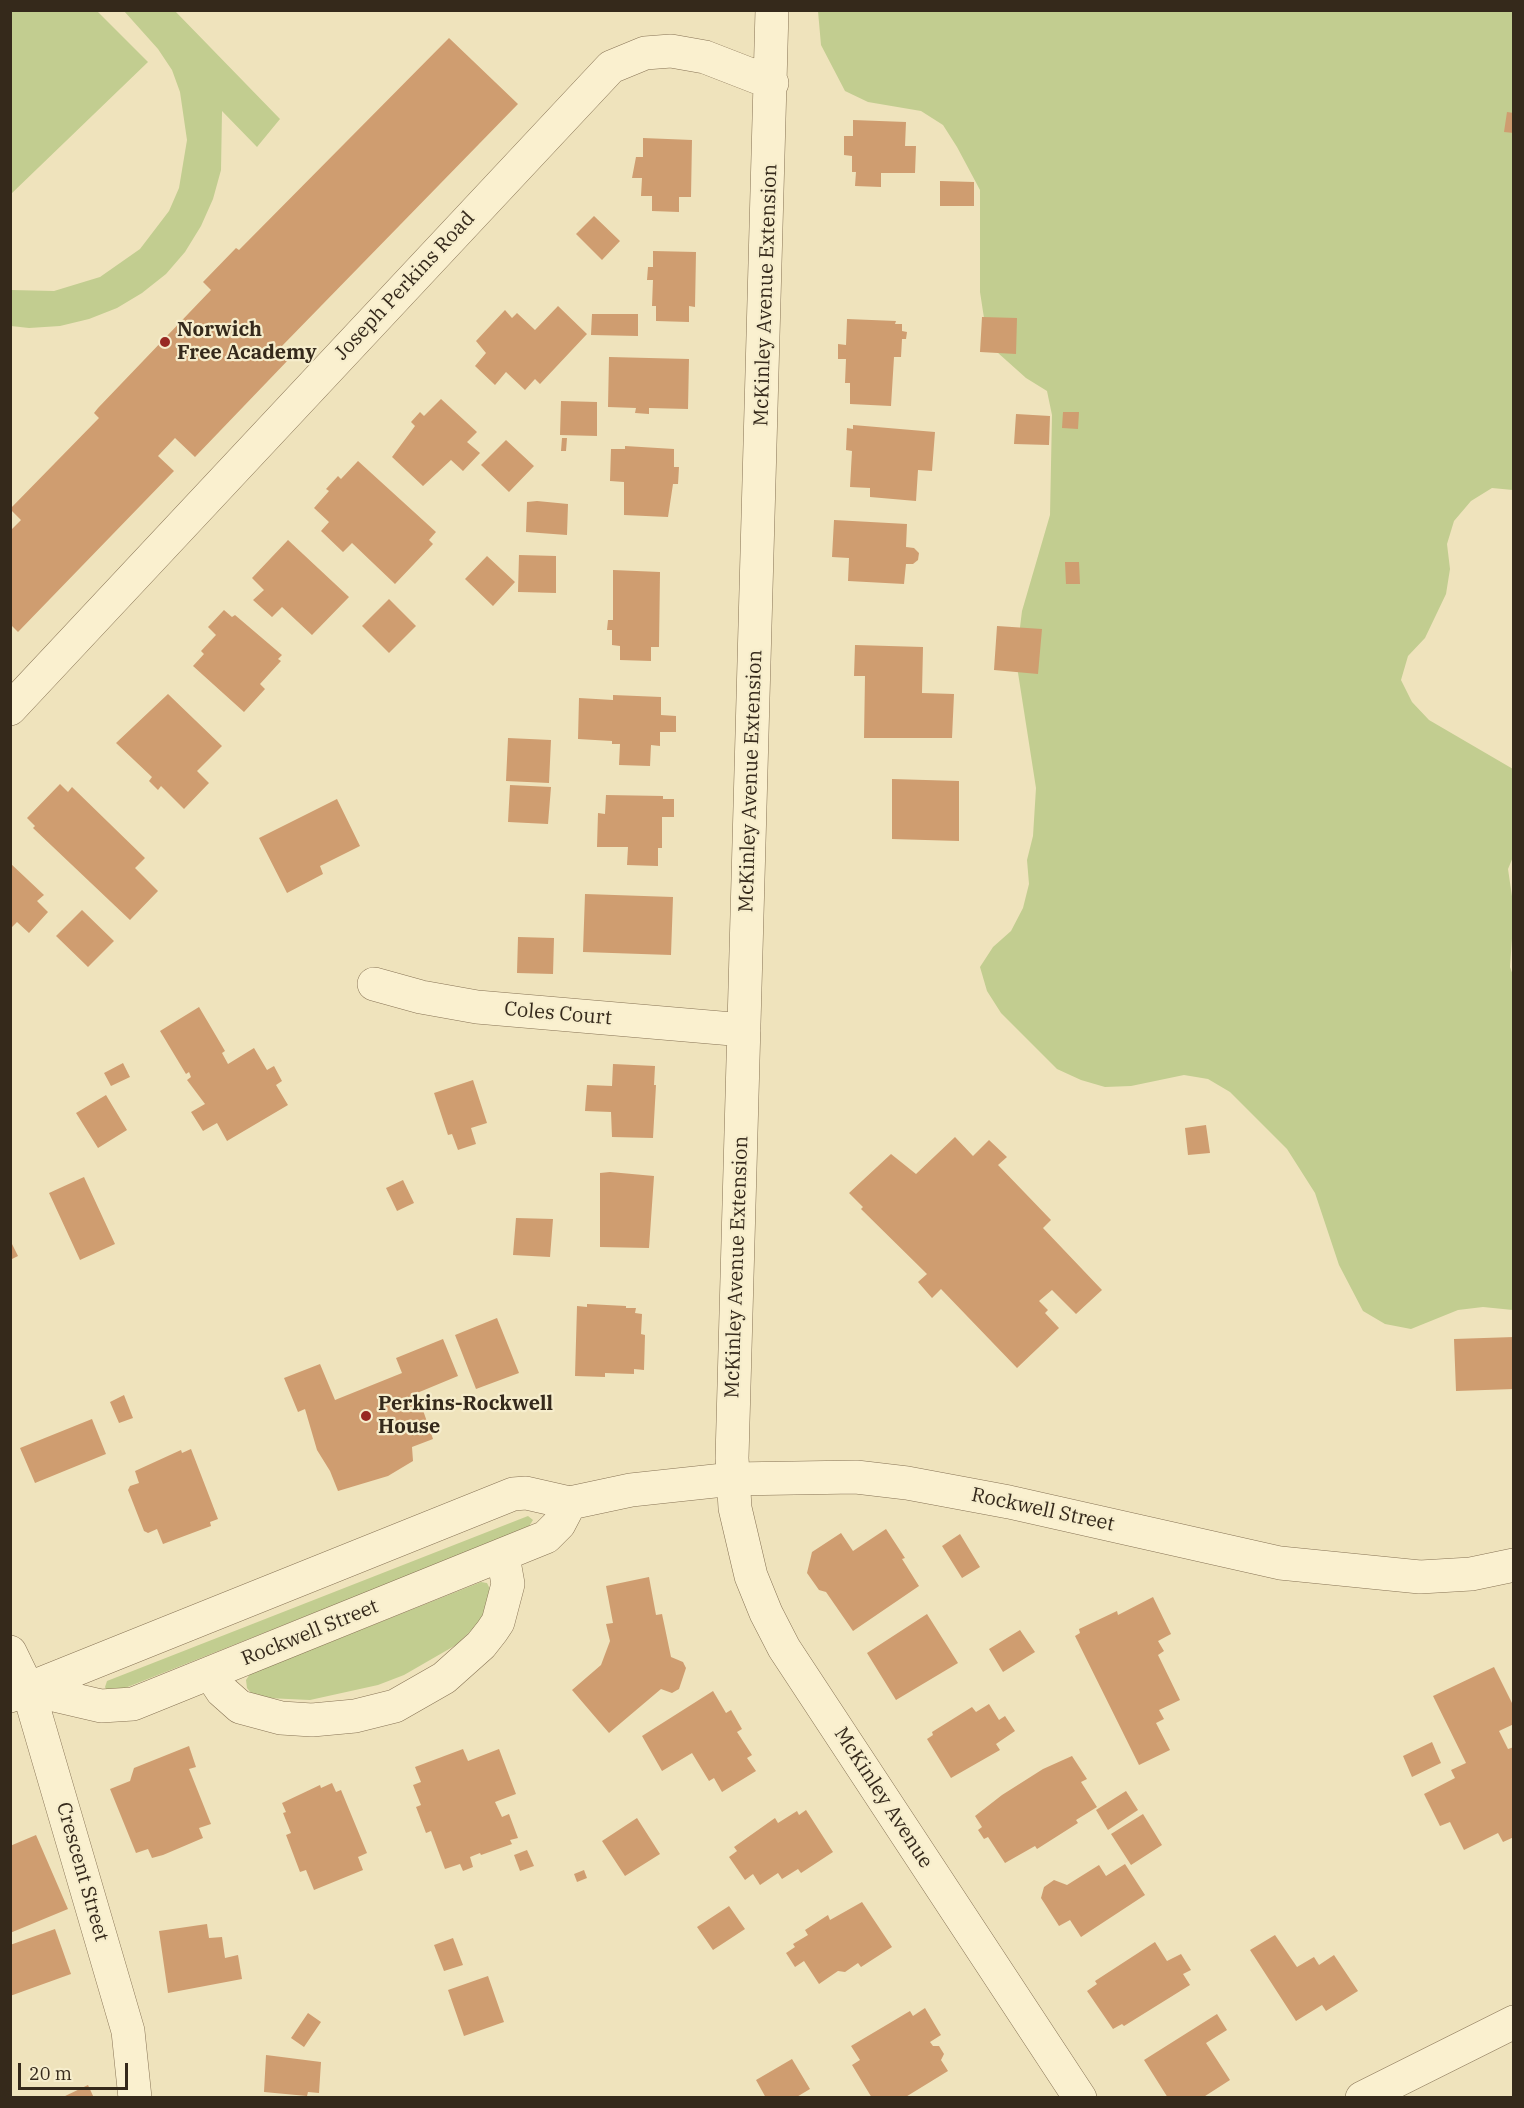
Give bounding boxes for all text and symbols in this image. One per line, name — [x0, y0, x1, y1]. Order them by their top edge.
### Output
street label: McKinley Avenue Extension — [749, 163, 783, 427]
street label: Joseph Perkins Road — [330, 207, 480, 365]
place label: Norwich Free Academy — [177, 318, 317, 365]
marker: Norwich Free Academy — [158, 335, 172, 349]
street label: McKinley Avenue Extension — [734, 649, 768, 913]
street label: Coles Court — [503, 997, 613, 1031]
street label: McKinley Avenue Extension — [720, 1135, 754, 1399]
place label: Perkins-Rockwell House — [378, 1392, 553, 1439]
marker: Perkins-Rockwell House — [359, 1409, 373, 1423]
street label: Rockwell Street — [969, 1483, 1117, 1537]
street label: Rockwell Street — [238, 1595, 382, 1671]
street label: McKinley Avenue — [828, 1723, 938, 1873]
street label: Crescent Street — [51, 1800, 113, 1944]
scale bar — [21, 2051, 130, 2089]
text: 20 m — [29, 2062, 72, 2085]

